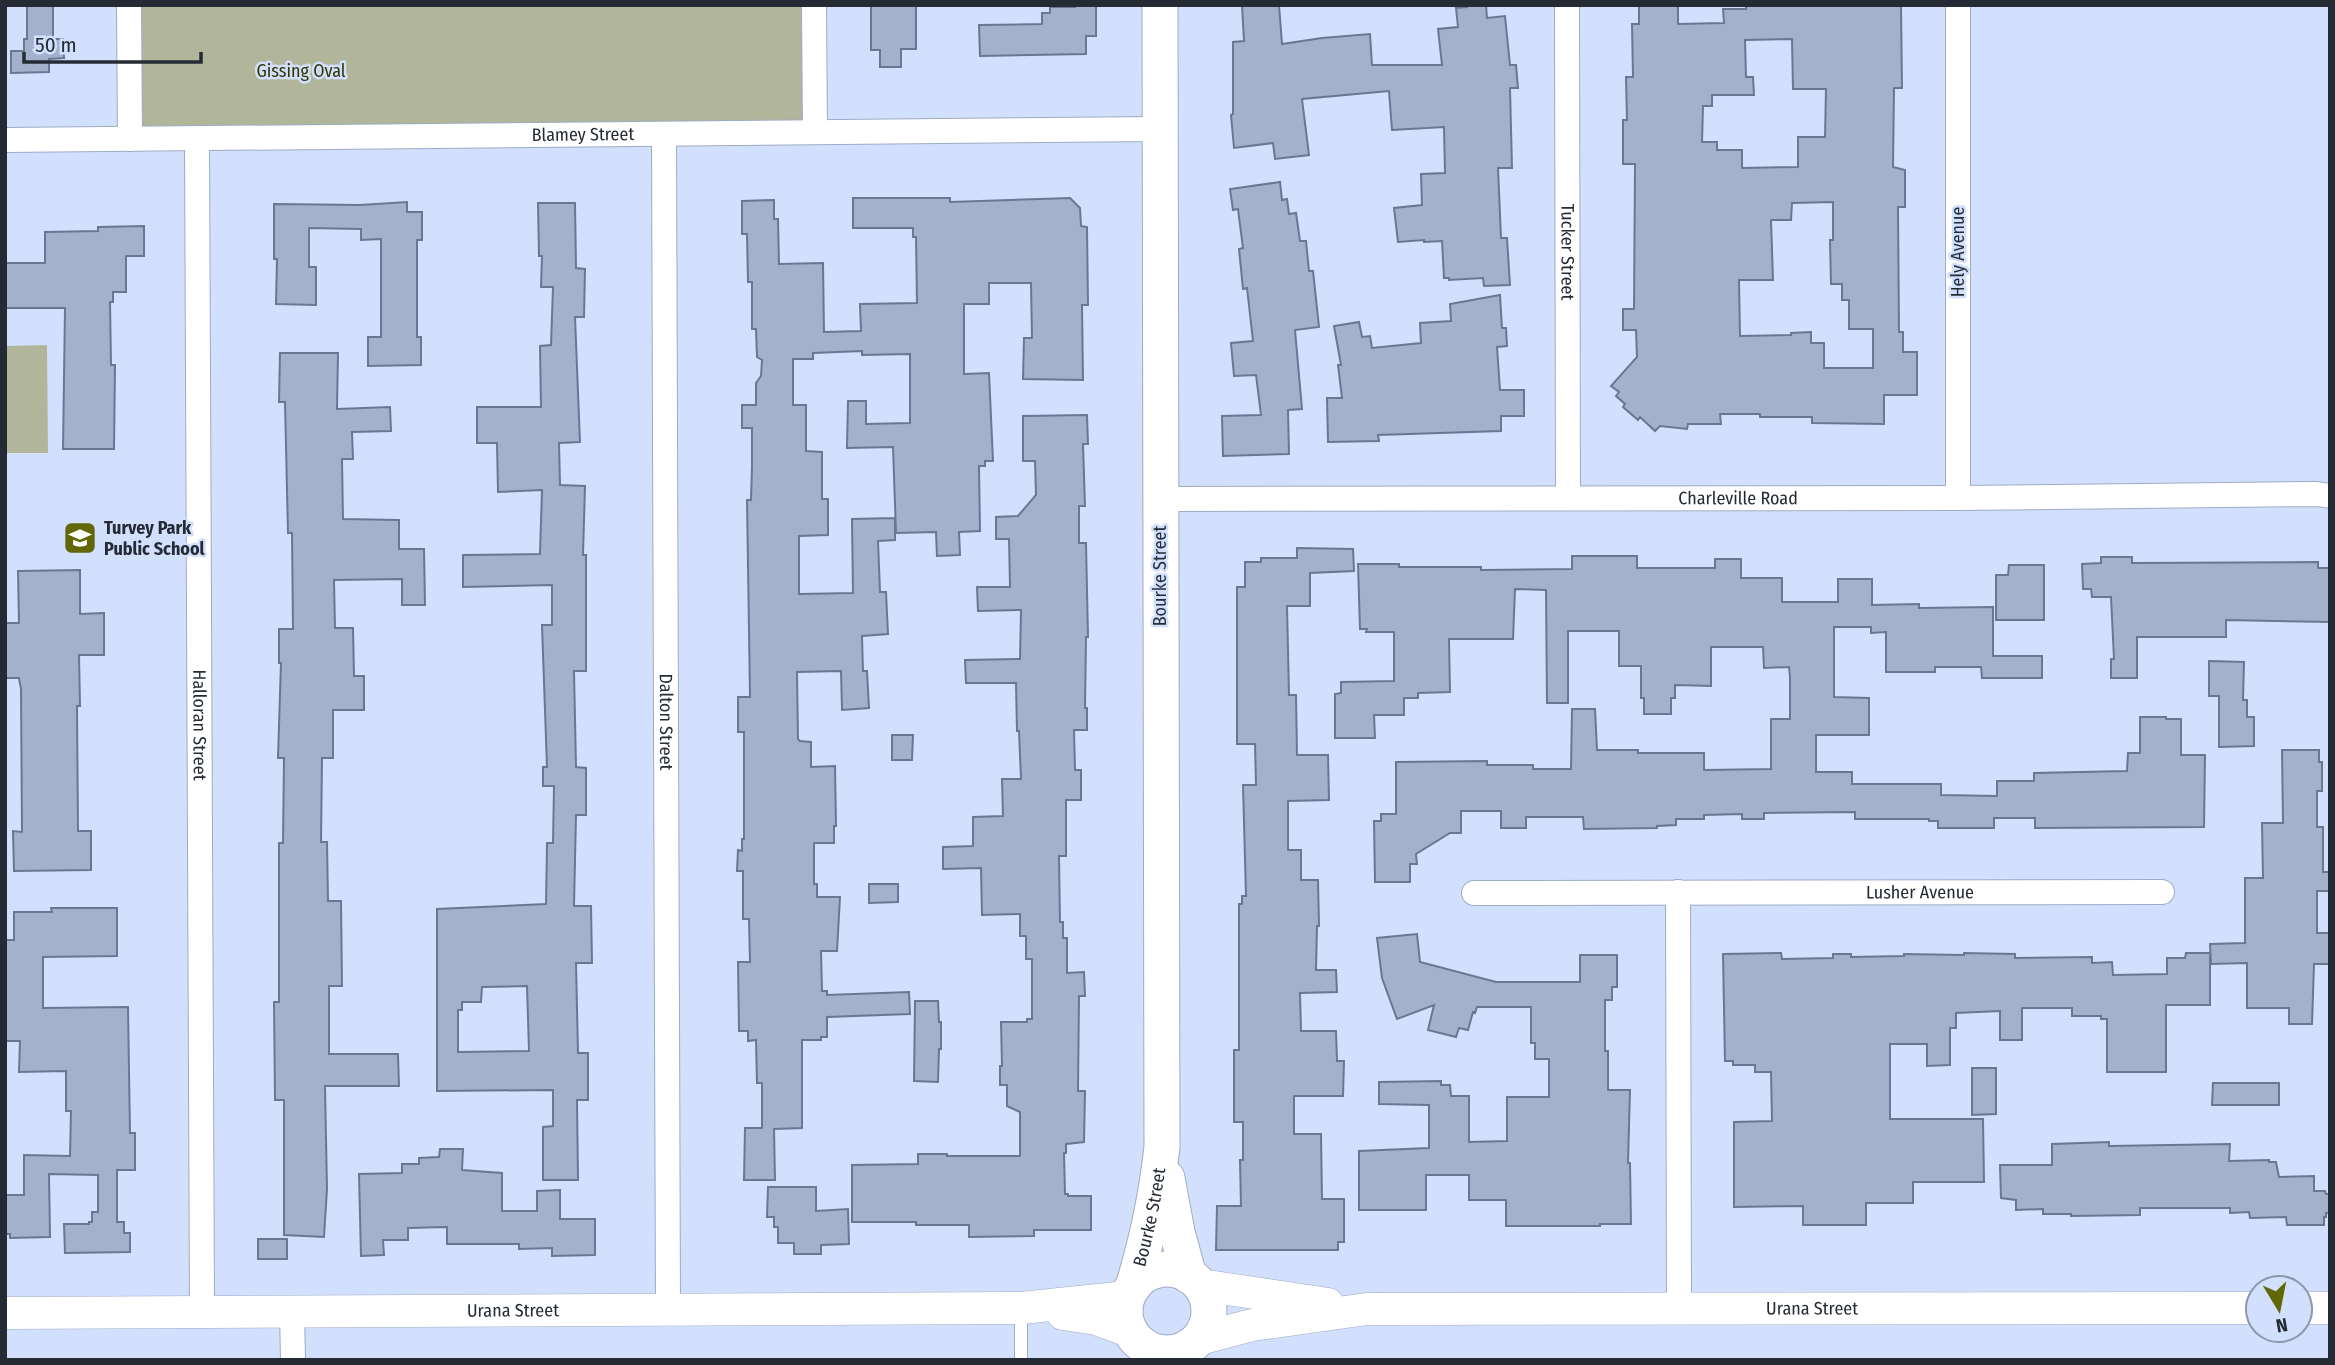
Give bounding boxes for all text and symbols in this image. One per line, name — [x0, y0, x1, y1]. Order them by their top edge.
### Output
scale bar — [24, 21, 201, 65]
text: 50 m — [35, 32, 77, 58]
park label: Gissing Oval — [256, 60, 346, 82]
street label: Blamey Street — [532, 123, 634, 146]
street label: Tucker Street — [1556, 204, 1579, 301]
street label: Hely Avenue — [1947, 207, 1969, 297]
street label: Charleville Road — [1678, 487, 1798, 509]
place label: Turvey Park Public School — [104, 517, 205, 560]
school or university icon: Turvey Park Public School — [61, 519, 99, 557]
street label: Bourke Street — [1149, 526, 1171, 626]
street label: Halloran Street — [188, 669, 211, 781]
street label: Dalton Street — [655, 674, 677, 771]
street label: Lusher Avenue — [1866, 881, 1974, 903]
street label: Bourke Street — [1128, 1166, 1170, 1269]
north arrow — [2244, 1274, 2314, 1344]
street label: Urana Street — [1766, 1297, 1858, 1320]
street label: Urana Street — [467, 1299, 559, 1322]
text: N — [2274, 1313, 2289, 1338]

